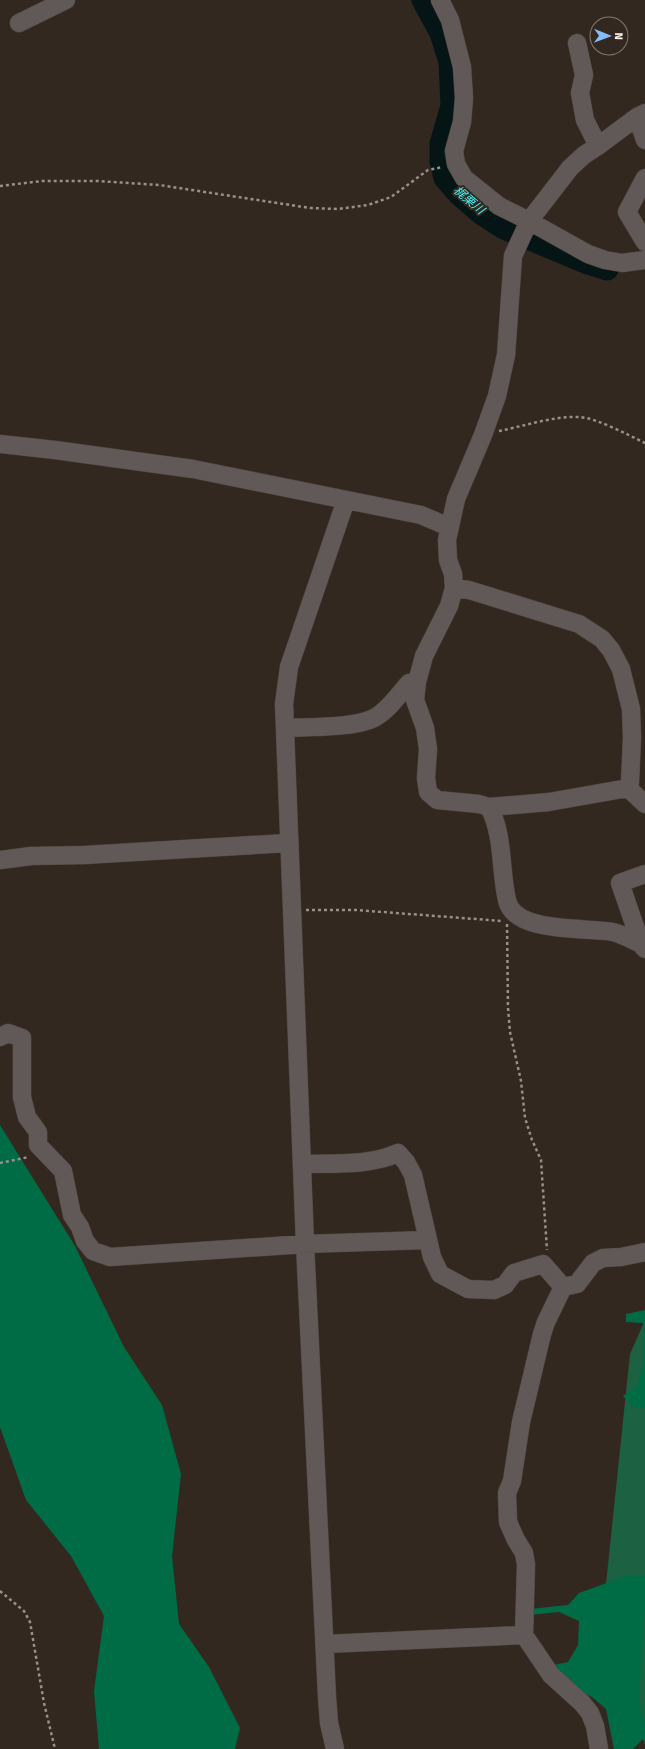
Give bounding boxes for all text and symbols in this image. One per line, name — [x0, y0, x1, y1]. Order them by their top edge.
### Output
north arrow — [589, 16, 629, 56]
text: N — [612, 32, 625, 40]
water label: 梶栗川 — [451, 183, 489, 218]

